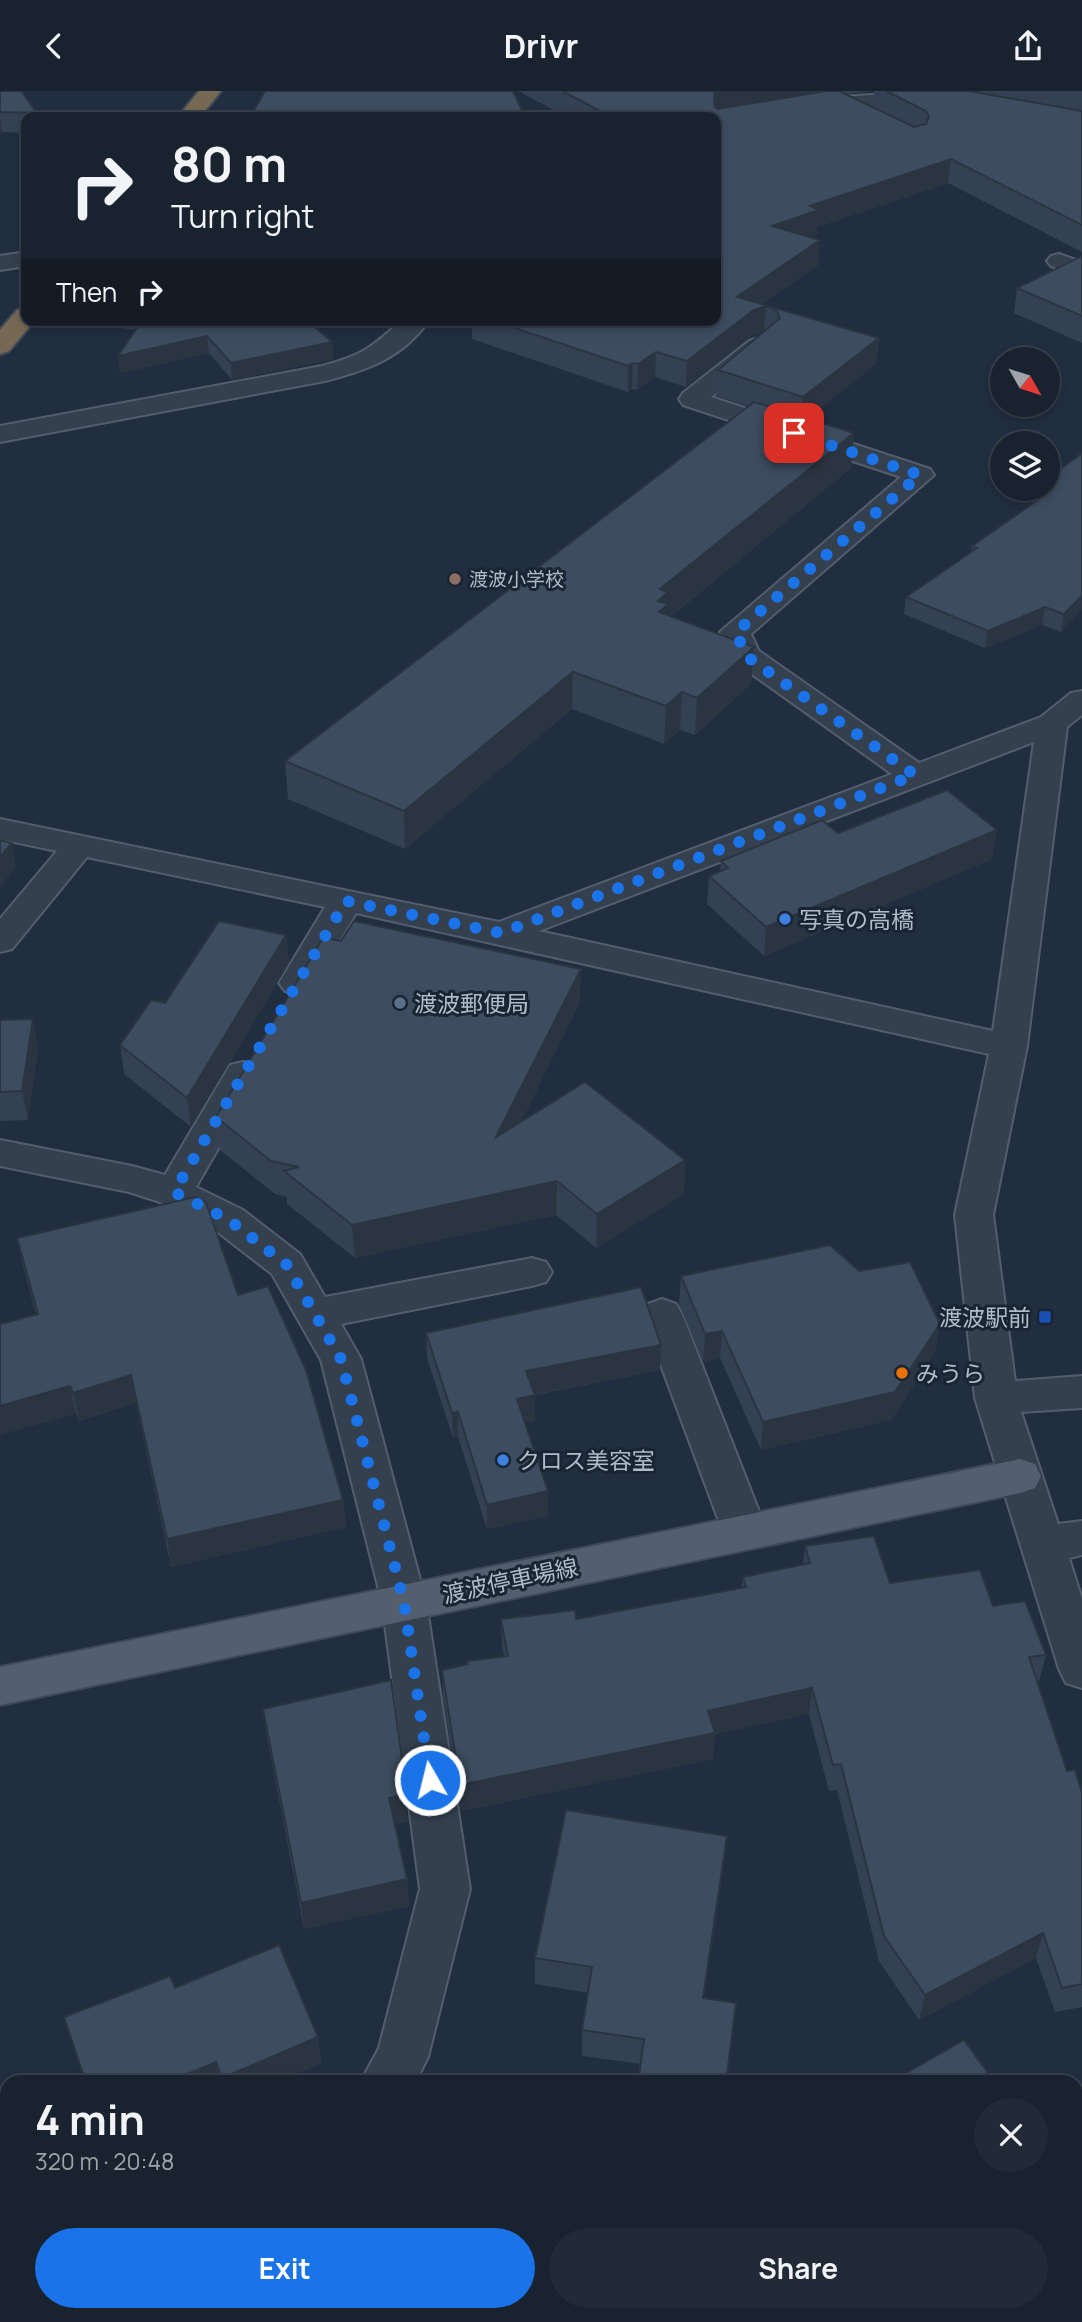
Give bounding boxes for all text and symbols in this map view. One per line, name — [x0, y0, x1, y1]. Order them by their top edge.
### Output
text: Drivr — [504, 24, 578, 68]
icon: back — [35, 27, 73, 65]
icon: share — [1009, 27, 1047, 65]
text: 80 m — [171, 130, 287, 197]
icon: right — [56, 140, 147, 231]
text: Turn right — [171, 194, 314, 238]
icon: right — [131, 273, 169, 311]
text: Then — [56, 274, 117, 310]
north arrow — [990, 347, 1060, 417]
map controls — [990, 347, 1060, 501]
pin — [764, 403, 824, 463]
icon: arrive — [775, 414, 813, 452]
button: layers — [990, 431, 1060, 501]
place label: 渡波小学校 — [469, 566, 564, 592]
marker: 渡波小学校 — [447, 571, 463, 587]
place label: 写真の高橋 — [799, 903, 914, 935]
marker: 写真の高橋 — [777, 911, 793, 927]
place label: 渡波郵便局 — [414, 987, 529, 1019]
marker: 渡波郵便局 — [392, 995, 408, 1011]
place label: 渡波駅前 — [939, 1301, 1031, 1333]
marker: 渡波駅前 — [1037, 1309, 1053, 1325]
place label: みうら — [916, 1357, 985, 1389]
marker: みうら — [894, 1365, 910, 1381]
place label: クロス美容室 — [517, 1444, 655, 1476]
marker: クロス美容室 — [495, 1452, 511, 1468]
street label: 渡波停車場線 — [439, 1550, 581, 1610]
position arrow — [393, 1743, 467, 1817]
text: 4 min — [35, 2090, 145, 2148]
button: close — [974, 2098, 1048, 2172]
text: 320 m · 20:48 — [35, 2145, 174, 2177]
button: Exit — [35, 2228, 535, 2308]
button: Share — [549, 2228, 1048, 2308]

